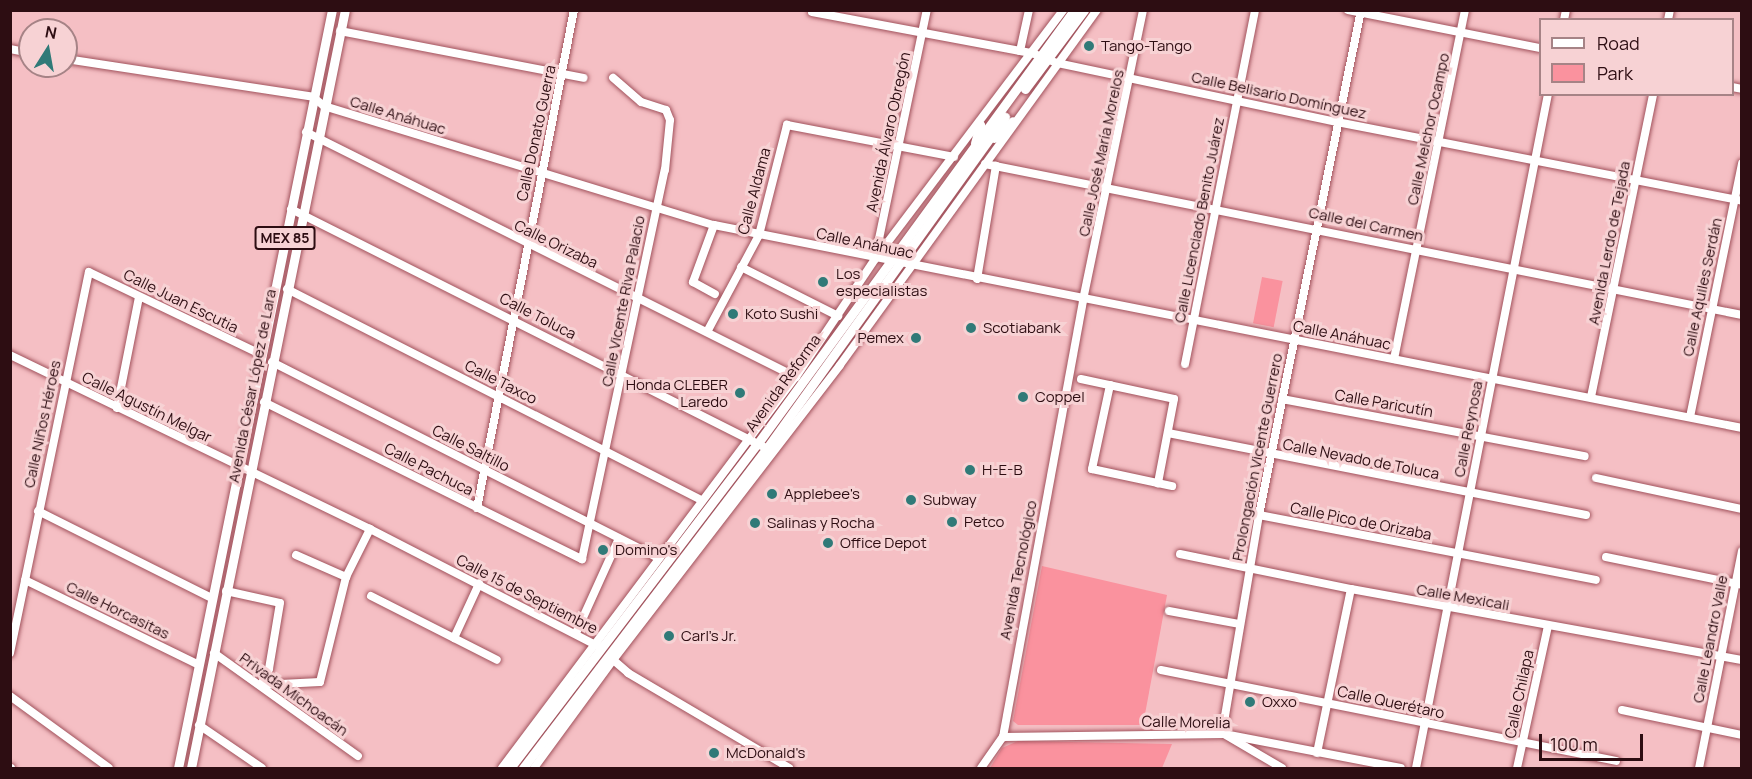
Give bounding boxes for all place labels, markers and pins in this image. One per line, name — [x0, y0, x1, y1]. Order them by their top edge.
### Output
place label: Tango-Tango — [1101, 37, 1192, 55]
marker: Tango-Tango — [1082, 39, 1096, 53]
place label: Los especialistas — [836, 264, 927, 299]
marker: Los especialistas — [814, 273, 832, 291]
place label: Koto Sushi — [745, 305, 818, 323]
marker: Koto Sushi — [726, 307, 740, 321]
place label: Scotiabank — [983, 319, 1061, 337]
marker: Scotiabank — [964, 321, 978, 335]
place label: Pemex — [857, 329, 904, 347]
marker: Pemex — [909, 331, 923, 345]
place label: Honda CLEBER Laredo — [626, 375, 728, 410]
marker: Honda CLEBER Laredo — [733, 386, 747, 400]
place label: Coppel — [1035, 388, 1085, 406]
marker: Coppel — [1016, 390, 1030, 404]
place label: H-E-B — [982, 461, 1023, 479]
marker: H-E-B — [963, 463, 977, 477]
place label: Applebee's — [784, 485, 860, 503]
marker: Applebee's — [765, 487, 779, 501]
place label: Subway — [923, 491, 977, 509]
marker: Subway — [904, 493, 918, 507]
place label: Petco — [964, 513, 1004, 531]
place label: Salinas y Rocha — [767, 514, 874, 532]
marker: Petco — [945, 515, 959, 529]
marker: Salinas y Rocha — [748, 516, 762, 530]
place label: Office Depot — [840, 534, 927, 552]
marker: Office Depot — [821, 536, 835, 550]
place label: Domino's — [615, 541, 677, 559]
marker: Domino's — [596, 543, 610, 557]
place label: Carl's Jr. — [681, 627, 736, 645]
marker: Carl's Jr. — [662, 629, 676, 643]
place label: Oxxo — [1262, 693, 1297, 711]
marker: Oxxo — [1243, 695, 1257, 709]
place label: McDonald's — [726, 744, 805, 762]
marker: McDonald's — [707, 746, 721, 760]

